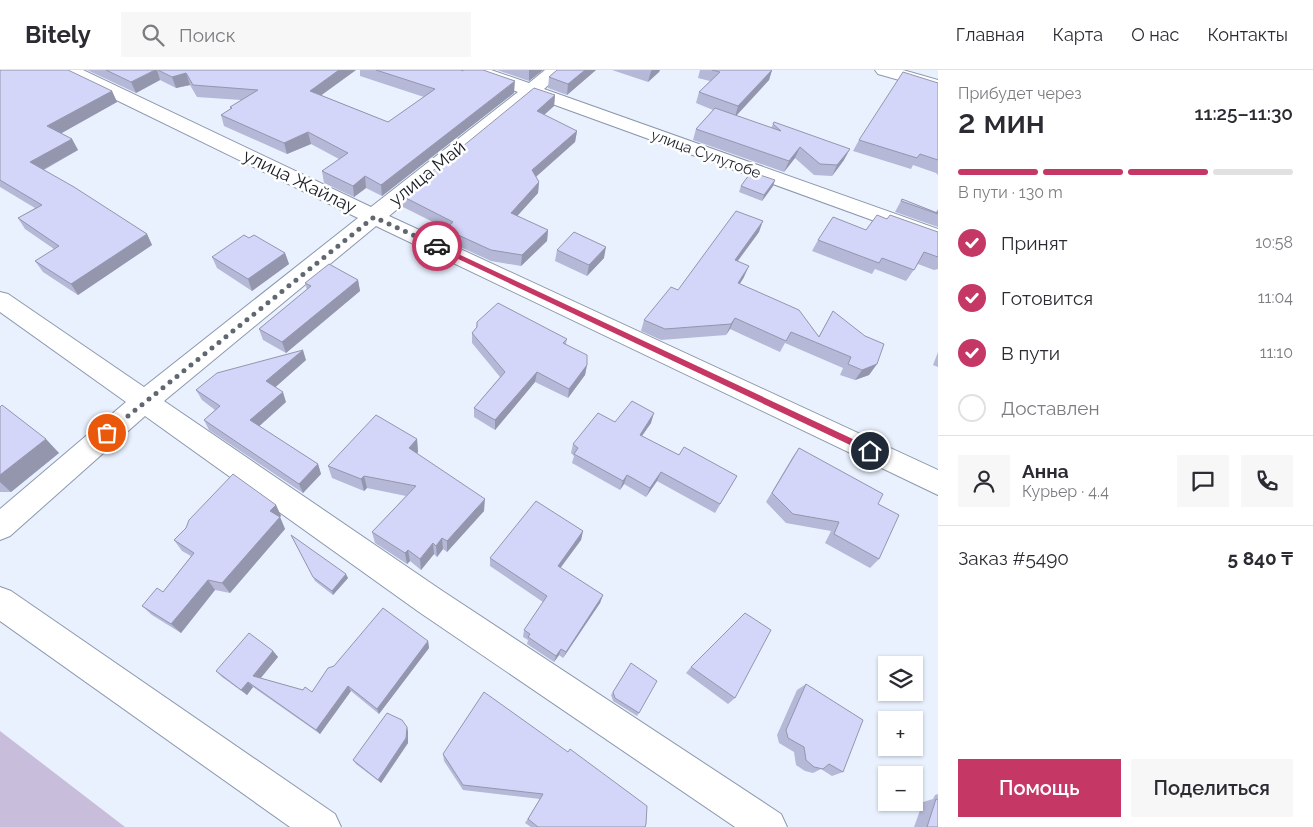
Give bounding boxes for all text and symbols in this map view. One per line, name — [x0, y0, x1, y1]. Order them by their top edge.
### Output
search box — [121, 12, 471, 57]
text: Bitely — [25, 20, 91, 49]
icon: search — [139, 21, 167, 49]
text: Поиск — [179, 24, 236, 46]
text: Главная — [956, 24, 1024, 45]
text: Карта — [1052, 24, 1103, 45]
text: О нас — [1131, 24, 1179, 45]
text: Контакты — [1207, 24, 1288, 45]
text: Прибудет через — [958, 84, 1082, 103]
text: 11:25–11:30 — [1194, 102, 1293, 124]
text: 2 мин — [958, 103, 1045, 140]
street label: улица Сулутобе — [649, 126, 763, 182]
street label: улица Май — [385, 136, 469, 210]
street label: улица Жайлау — [240, 145, 360, 218]
text: В пути · 130 m — [958, 183, 1063, 202]
courier — [412, 221, 462, 271]
icon: check — [958, 229, 986, 257]
icon: car — [423, 232, 451, 260]
text: Принят — [1001, 232, 1068, 254]
text: 10:58 — [1255, 233, 1293, 252]
icon: check — [958, 284, 986, 312]
text: Готовится — [1001, 287, 1093, 309]
text: 11:04 — [1258, 288, 1293, 307]
icon: check — [958, 339, 986, 367]
text: В пути — [1001, 342, 1060, 364]
text: 11:10 — [1260, 343, 1293, 362]
text: Доставлен — [1001, 397, 1100, 419]
pin — [86, 412, 128, 454]
icon: bag — [93, 419, 121, 447]
pin — [849, 430, 891, 472]
icon: home — [856, 437, 884, 465]
button: person — [958, 455, 1010, 507]
button: chat — [1177, 455, 1229, 507]
button: phone — [1241, 455, 1293, 507]
text: Анна — [1022, 460, 1069, 482]
text: Курьер · 4.4 — [1022, 482, 1109, 501]
text: Заказ #5490 — [958, 547, 1069, 569]
text: 5 840 ₸ — [1228, 547, 1293, 569]
map controls — [878, 656, 923, 811]
button: layers — [878, 656, 923, 701]
button: + — [878, 711, 923, 756]
button: Помощь — [958, 759, 1121, 817]
button: Поделиться — [1131, 759, 1293, 817]
button: − — [878, 766, 923, 811]

